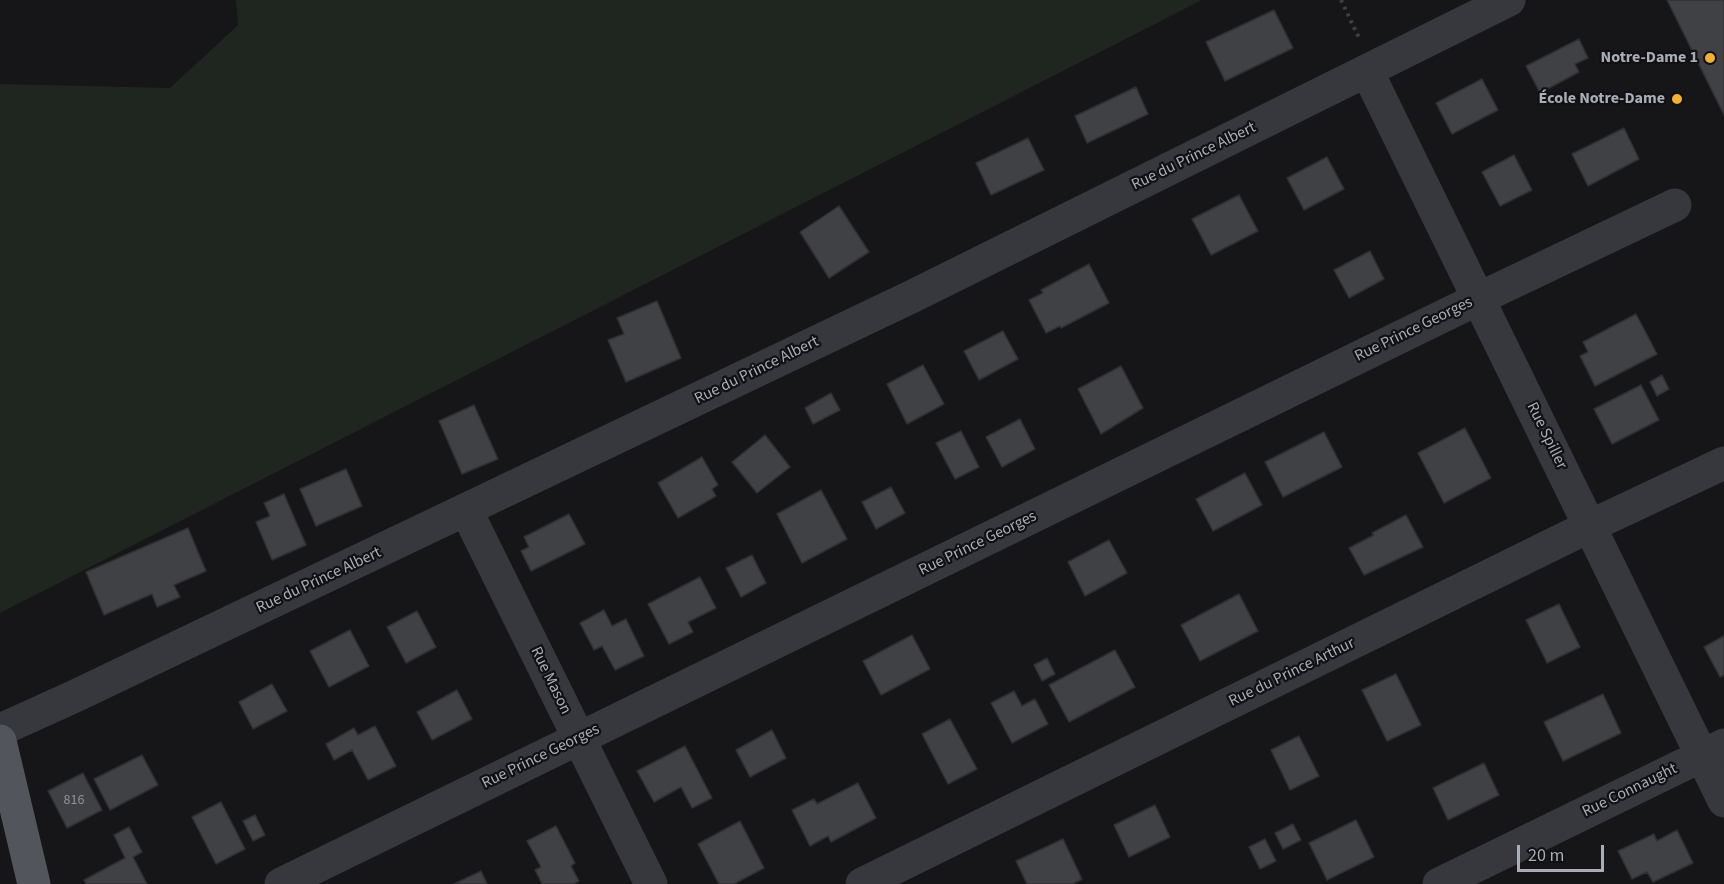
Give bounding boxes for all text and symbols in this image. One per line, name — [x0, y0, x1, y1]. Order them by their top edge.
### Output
place label: Notre-Dame 1 — [1601, 48, 1698, 68]
marker: Notre-Dame 1 — [1703, 51, 1717, 65]
place label: École Notre-Dame — [1539, 89, 1665, 109]
marker: École Notre-Dame — [1670, 92, 1684, 106]
street label: Rue du Prince Albert — [1129, 119, 1259, 195]
street label: Rue Prince Georges — [1352, 293, 1476, 367]
street label: Rue du Prince Albert — [692, 333, 822, 409]
street label: Rue Spiller — [1522, 399, 1570, 473]
street label: Rue Prince Georges — [916, 507, 1040, 581]
street label: Rue du Prince Albert — [253, 544, 385, 618]
street label: Rue du Prince Arthur — [1226, 634, 1358, 712]
street label: Rue Mason — [525, 644, 575, 718]
street label: Rue Prince Georges — [479, 720, 603, 794]
street label: Rue Connaught — [1579, 760, 1681, 822]
house number: 816 — [64, 793, 84, 809]
scale bar — [1520, 833, 1607, 871]
text: 20 m — [1528, 843, 1564, 868]

